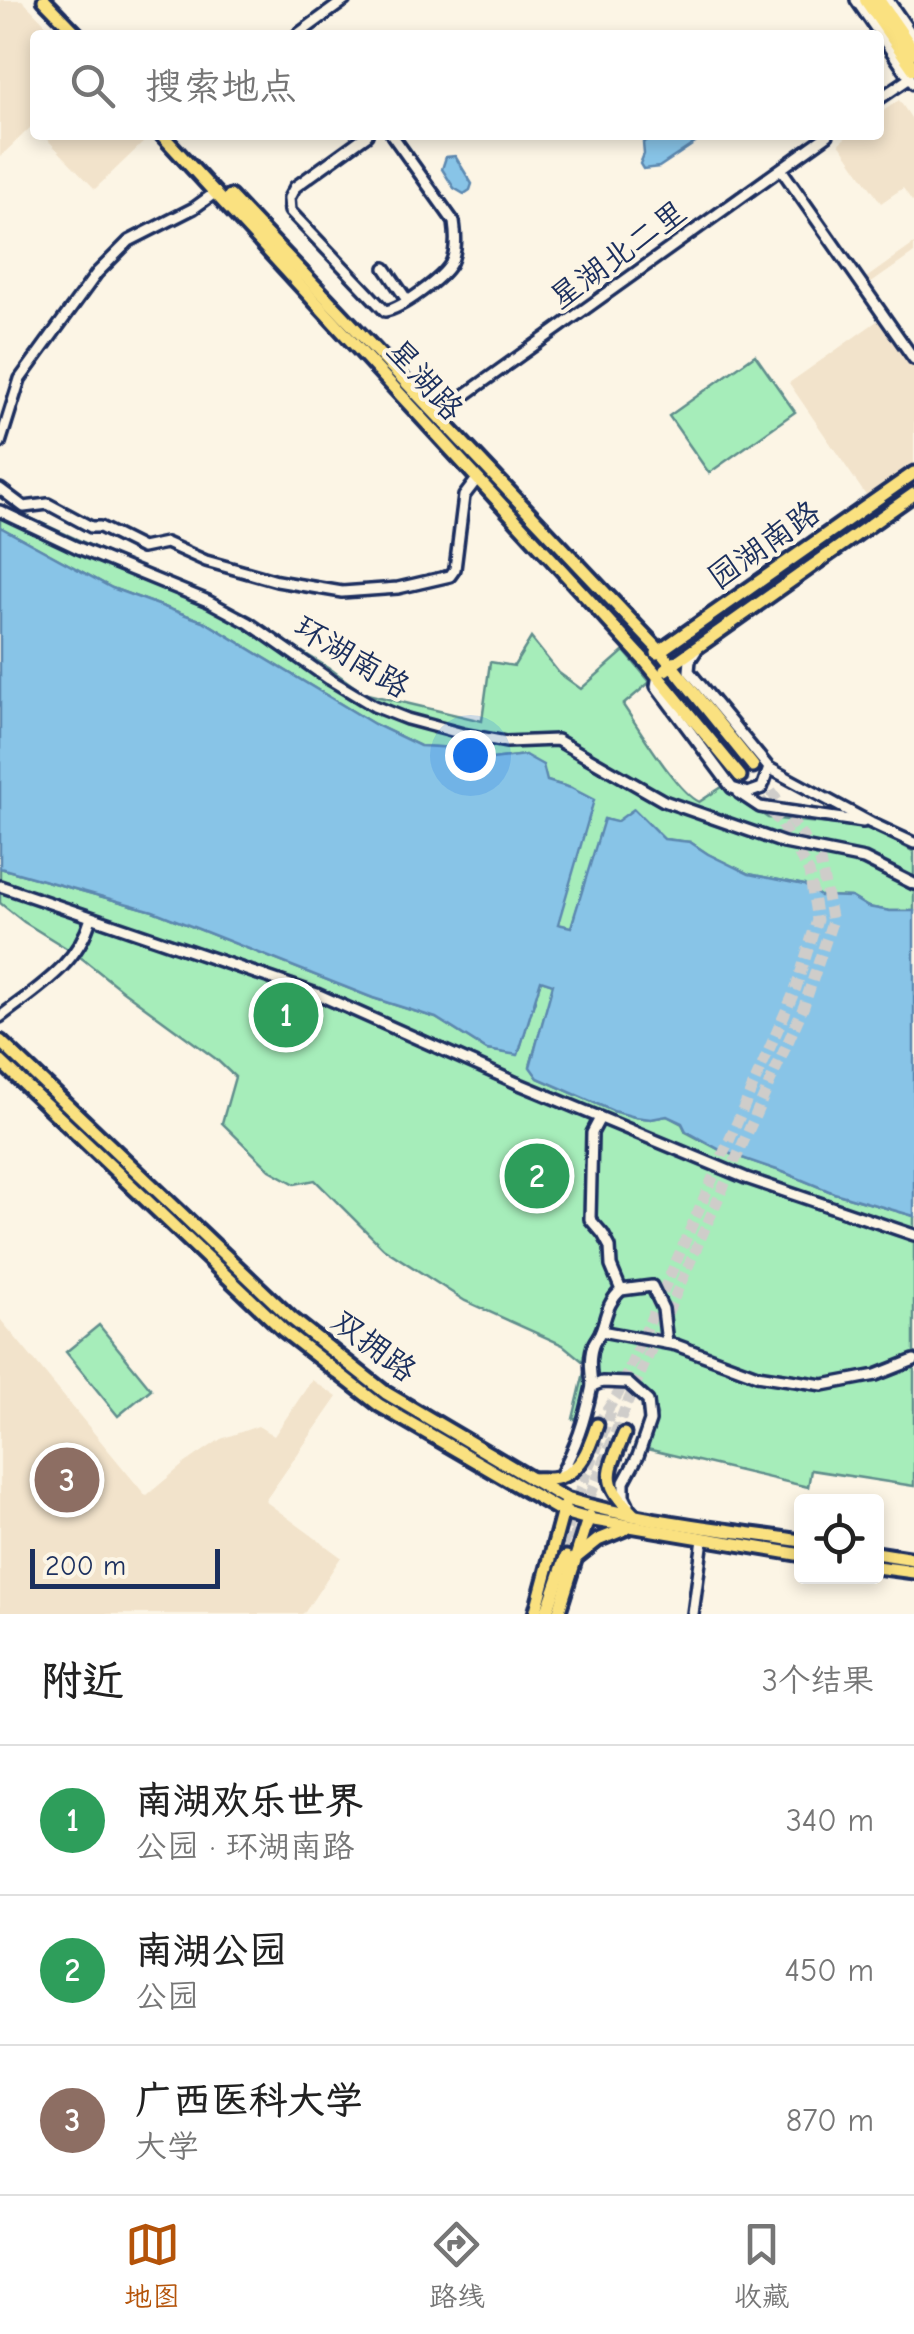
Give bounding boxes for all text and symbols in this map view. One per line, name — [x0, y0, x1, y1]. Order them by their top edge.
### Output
search box — [30, 30, 884, 140]
icon: search — [65, 58, 120, 113]
text: 搜索地点 — [145, 65, 297, 109]
street label: 星湖北二里 — [542, 193, 694, 317]
street label: 星湖路 — [379, 332, 471, 428]
street label: 园湖南路 — [701, 493, 827, 597]
street label: 环湖南路 — [288, 608, 416, 706]
your location — [445, 730, 496, 781]
pin: 1 — [254, 978, 318, 1052]
pin: 2 — [504, 1138, 570, 1214]
street label: 双拥路 — [325, 1302, 423, 1390]
pin: 3 — [34, 1442, 100, 1518]
map controls — [794, 1494, 884, 1584]
button: locate — [794, 1494, 884, 1584]
scale bar — [30, 1544, 220, 1588]
text: 200 m — [45, 1550, 126, 1582]
text: 附近 — [40, 1657, 124, 1706]
text: 3个结果 — [762, 1662, 874, 1699]
text: 南湖欢乐世界 — [135, 1779, 363, 1823]
text: 1 — [66, 1802, 79, 1839]
text: 340 m — [786, 1802, 874, 1839]
text: 公园 · 环湖南路 — [135, 1828, 354, 1865]
text: 南湖公园 — [135, 1929, 287, 1973]
text: 2 — [65, 1952, 80, 1989]
text: 450 m — [785, 1952, 874, 1989]
text: 公园 — [135, 1978, 199, 2015]
text: 广西医科大学 — [135, 2079, 363, 2123]
text: 3 — [65, 2102, 80, 2139]
text: 870 m — [786, 2102, 874, 2139]
text: 大学 — [135, 2128, 199, 2165]
tab: 地图 — [124, 2217, 180, 2314]
tab: 路线 — [429, 2217, 485, 2314]
tab: 收藏 — [734, 2217, 790, 2314]

